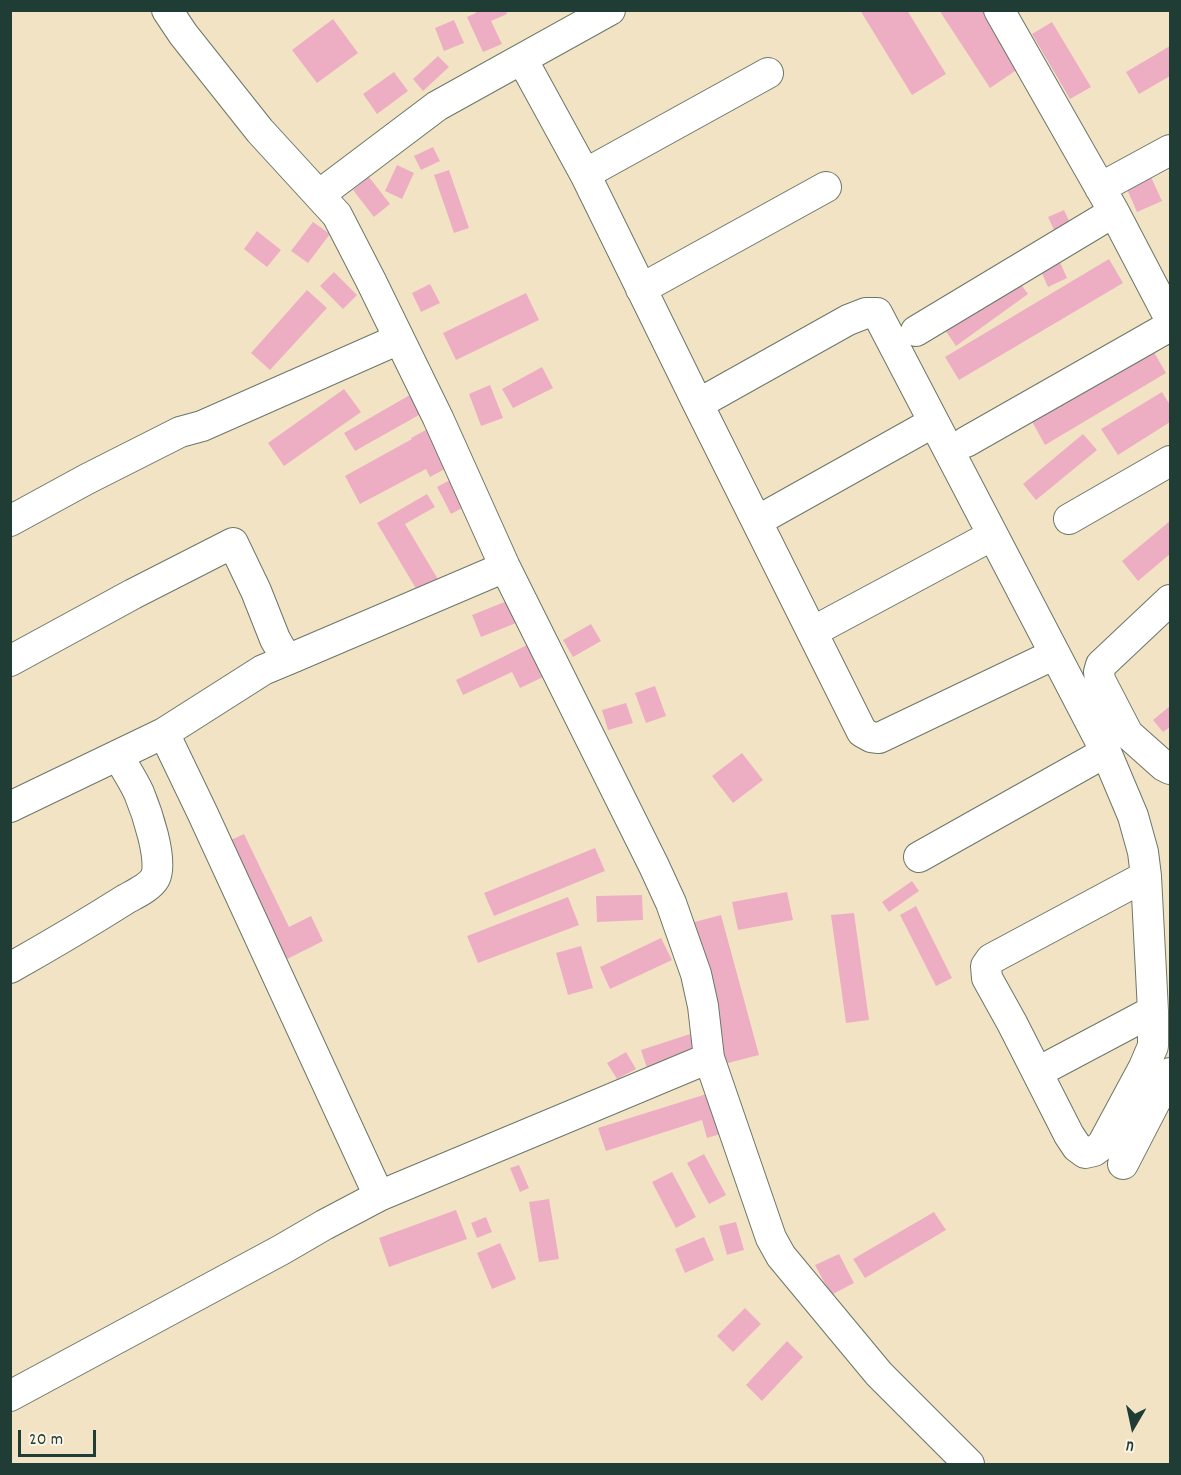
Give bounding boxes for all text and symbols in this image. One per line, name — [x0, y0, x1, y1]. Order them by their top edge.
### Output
north arrow — [1103, 1397, 1163, 1457]
scale bar — [21, 1418, 99, 1456]
text: 20 m — [29, 1428, 63, 1453]
text: U — [1124, 1433, 1136, 1457]

